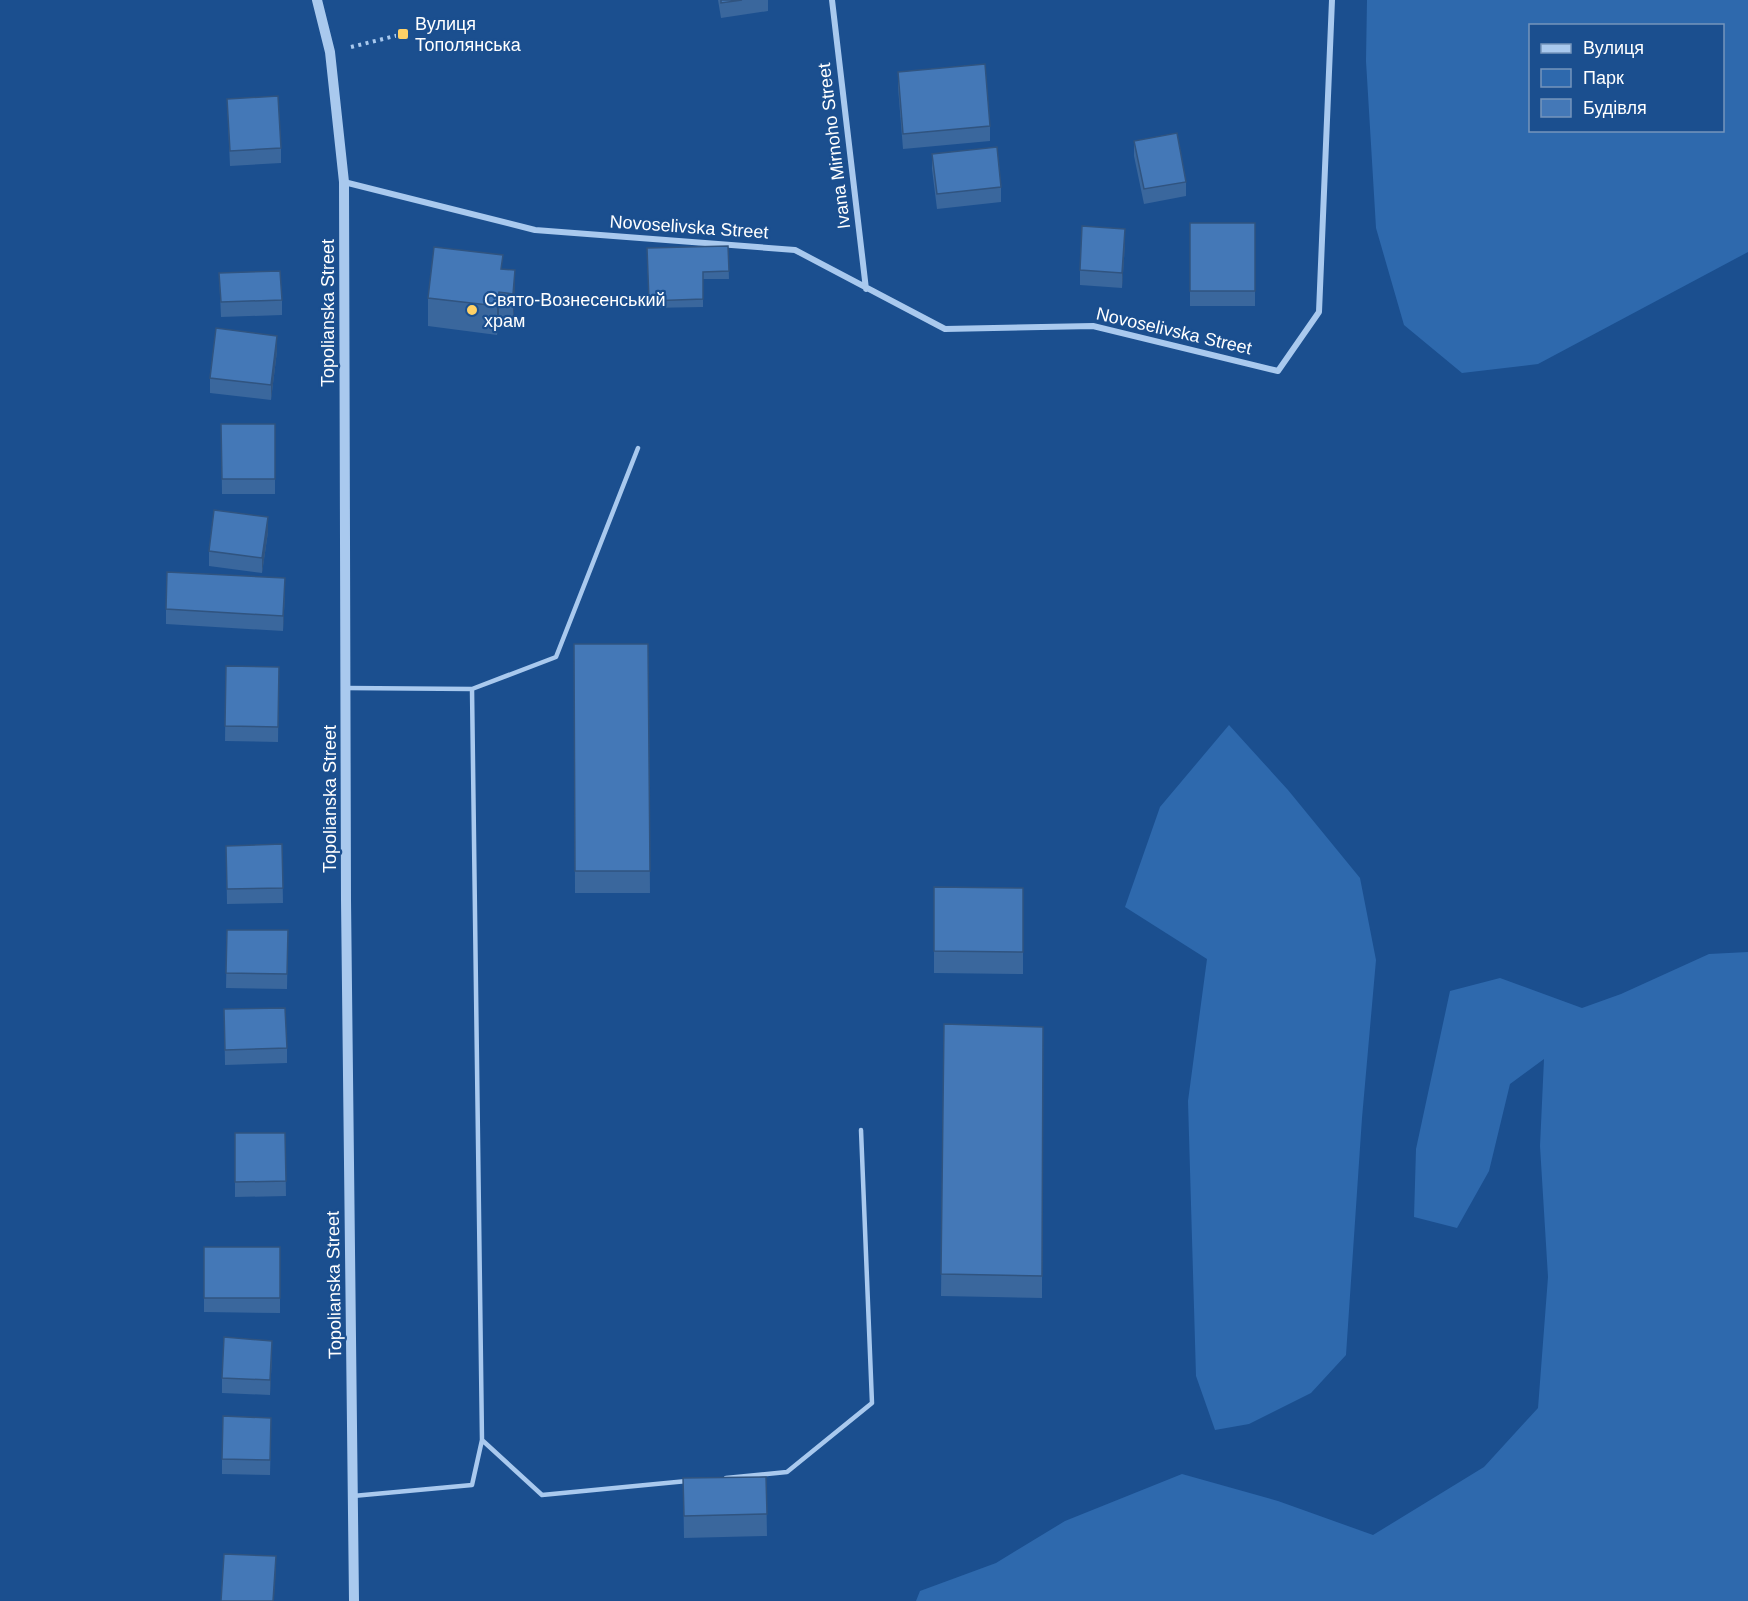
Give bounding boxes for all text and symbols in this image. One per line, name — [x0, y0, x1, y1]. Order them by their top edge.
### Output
place label: Вулиця Тополянська — [415, 14, 522, 55]
legend — [1529, 24, 1724, 132]
marker: Вулиця Тополянська — [396, 27, 410, 41]
text: Вулиця — [1583, 38, 1644, 58]
street label: Ivana Mirnoho Street — [814, 62, 854, 230]
text: Парк — [1583, 68, 1624, 88]
text: Будівля — [1583, 98, 1647, 118]
street label: Novoselivska Street — [609, 211, 769, 243]
street label: Topolianska Street — [318, 239, 338, 387]
place label: Свято-Вознесенський храм — [484, 290, 666, 331]
marker: Свято-Вознесенський храм — [465, 303, 479, 317]
street label: Novoselivska Street — [1094, 303, 1254, 359]
street label: Topolianska Street — [320, 725, 340, 873]
street label: Topolianska Street — [323, 1211, 345, 1359]

